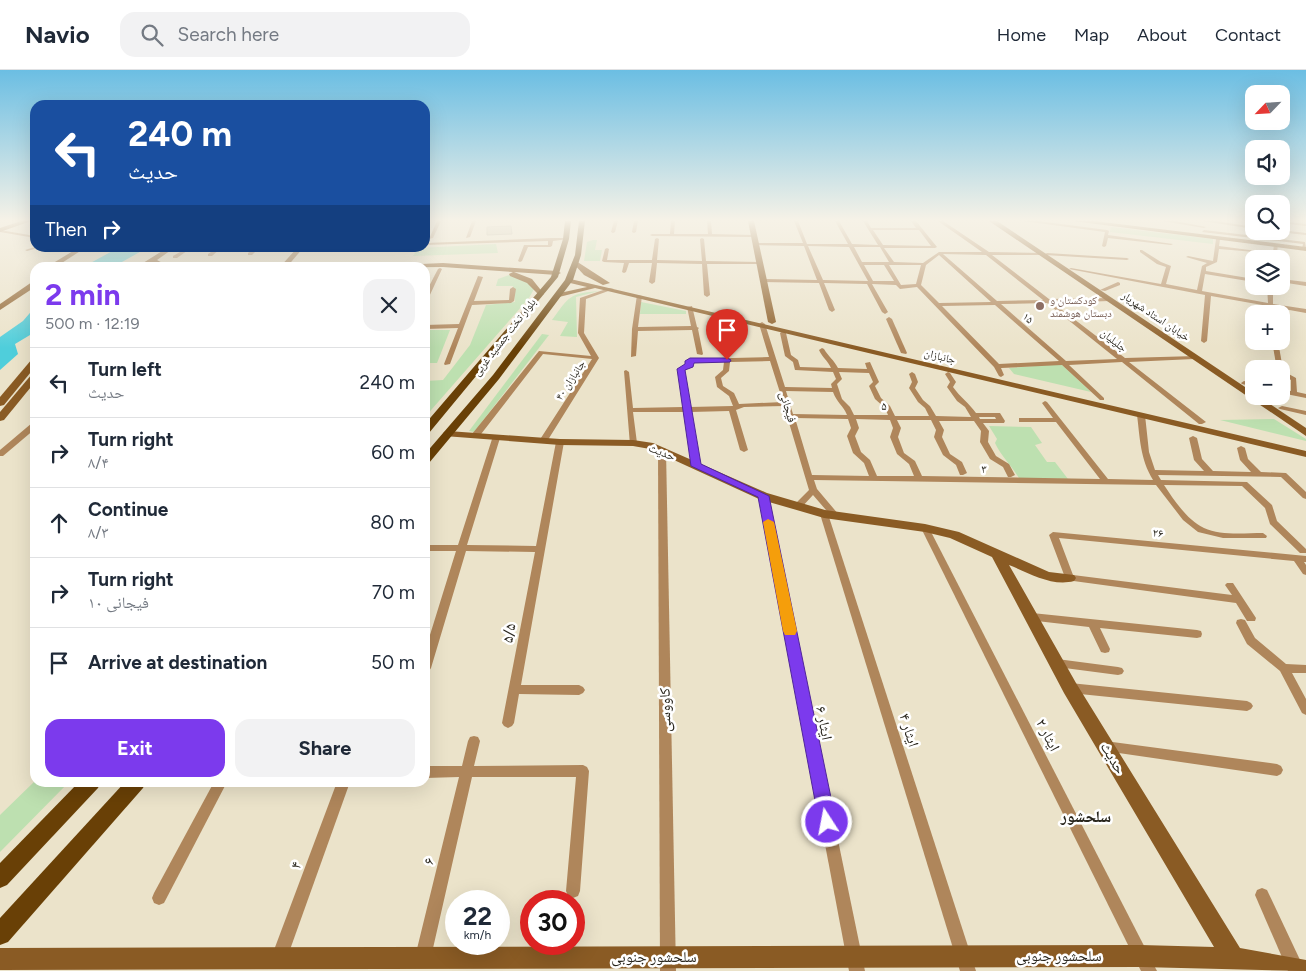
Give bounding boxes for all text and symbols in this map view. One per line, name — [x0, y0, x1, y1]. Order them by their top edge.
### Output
search box — [120, 12, 470, 57]
text: Navio — [25, 20, 90, 49]
icon: search — [138, 21, 166, 49]
text: Search here — [178, 23, 279, 46]
text: Home — [997, 24, 1046, 46]
text: Map — [1074, 24, 1109, 46]
text: About — [1137, 24, 1187, 46]
text: Contact — [1215, 24, 1281, 46]
north arrow — [1245, 85, 1290, 130]
map controls — [1245, 85, 1290, 405]
text: 240 m — [128, 113, 232, 155]
icon: left — [45, 120, 110, 185]
button: sound — [1245, 140, 1290, 185]
text: حدیث — [128, 158, 178, 185]
button: search — [1245, 195, 1290, 240]
icon: right — [97, 215, 125, 243]
text: Then — [45, 218, 87, 241]
button: layers — [1245, 250, 1290, 295]
text: 2 min — [45, 276, 121, 313]
button: close — [363, 279, 415, 331]
street label: خیابان استاد شهریار — [1118, 288, 1192, 344]
place label: کودکستان و دبستان هوشمند — [1050, 294, 1112, 320]
street label: بلوار تخت جمشید غربی — [470, 296, 539, 379]
marker: کودکستان و دبستان هوشمند — [1034, 300, 1046, 312]
button: + — [1245, 305, 1290, 350]
pin — [706, 309, 748, 360]
street label: ۱۵ — [1020, 310, 1036, 327]
text: 500 m · 12:19 — [45, 314, 140, 333]
icon: arrive — [713, 316, 741, 344]
street label: جلیلیان — [1098, 326, 1129, 355]
street label: جانبازان — [923, 346, 957, 367]
text: Turn left — [88, 358, 162, 381]
street label: ۴۰ جانبازان — [553, 358, 588, 403]
button: − — [1245, 360, 1290, 405]
icon: left — [45, 369, 73, 397]
text: 240 m — [360, 371, 415, 394]
text: حدیث — [88, 383, 124, 402]
street label: فیجانی — [776, 390, 799, 424]
street label: ۵ — [881, 399, 887, 413]
text: Turn right — [88, 428, 174, 451]
icon: right — [45, 439, 73, 467]
text: 60 m — [371, 441, 415, 464]
street label: حدیث — [647, 441, 678, 464]
text: ۸/۴ — [88, 453, 109, 472]
street label: ۳ — [981, 462, 987, 476]
text: Continue — [88, 498, 168, 521]
icon: ahead — [45, 509, 73, 537]
text: 80 m — [370, 511, 415, 534]
text: ۸/۳ — [88, 523, 109, 542]
street label: ۲۶ — [1152, 526, 1164, 540]
text: Turn right — [88, 568, 174, 591]
icon: right — [45, 579, 73, 607]
text: 70 m — [372, 581, 415, 604]
text: فیجانی ۱۰ — [88, 593, 149, 612]
street label: ۵/۵ — [498, 622, 520, 644]
icon: arrive — [45, 649, 73, 677]
text: Arrive at destination — [88, 651, 267, 674]
text: 50 m — [371, 651, 415, 674]
street label: کاووسی — [656, 688, 675, 732]
street label: ایثار ۶ — [812, 705, 836, 741]
street label: ایثار ۴ — [895, 711, 923, 749]
street label: ایثار ۲ — [1032, 716, 1064, 754]
button: Exit — [45, 719, 225, 777]
button: Share — [235, 719, 415, 777]
street label: حدیث — [1097, 739, 1130, 778]
position arrow — [800, 795, 852, 847]
district label: سلحشور — [1060, 807, 1111, 826]
street label: ۶ — [419, 855, 439, 866]
street label: ۴ — [286, 859, 306, 871]
speed limit sign: 30 — [520, 890, 585, 955]
text: 22 — [463, 901, 492, 931]
text: km/h — [464, 928, 491, 942]
street label: سلحشور جنوبی — [1016, 947, 1102, 966]
street label: سلحشور جنوبی — [611, 948, 697, 967]

